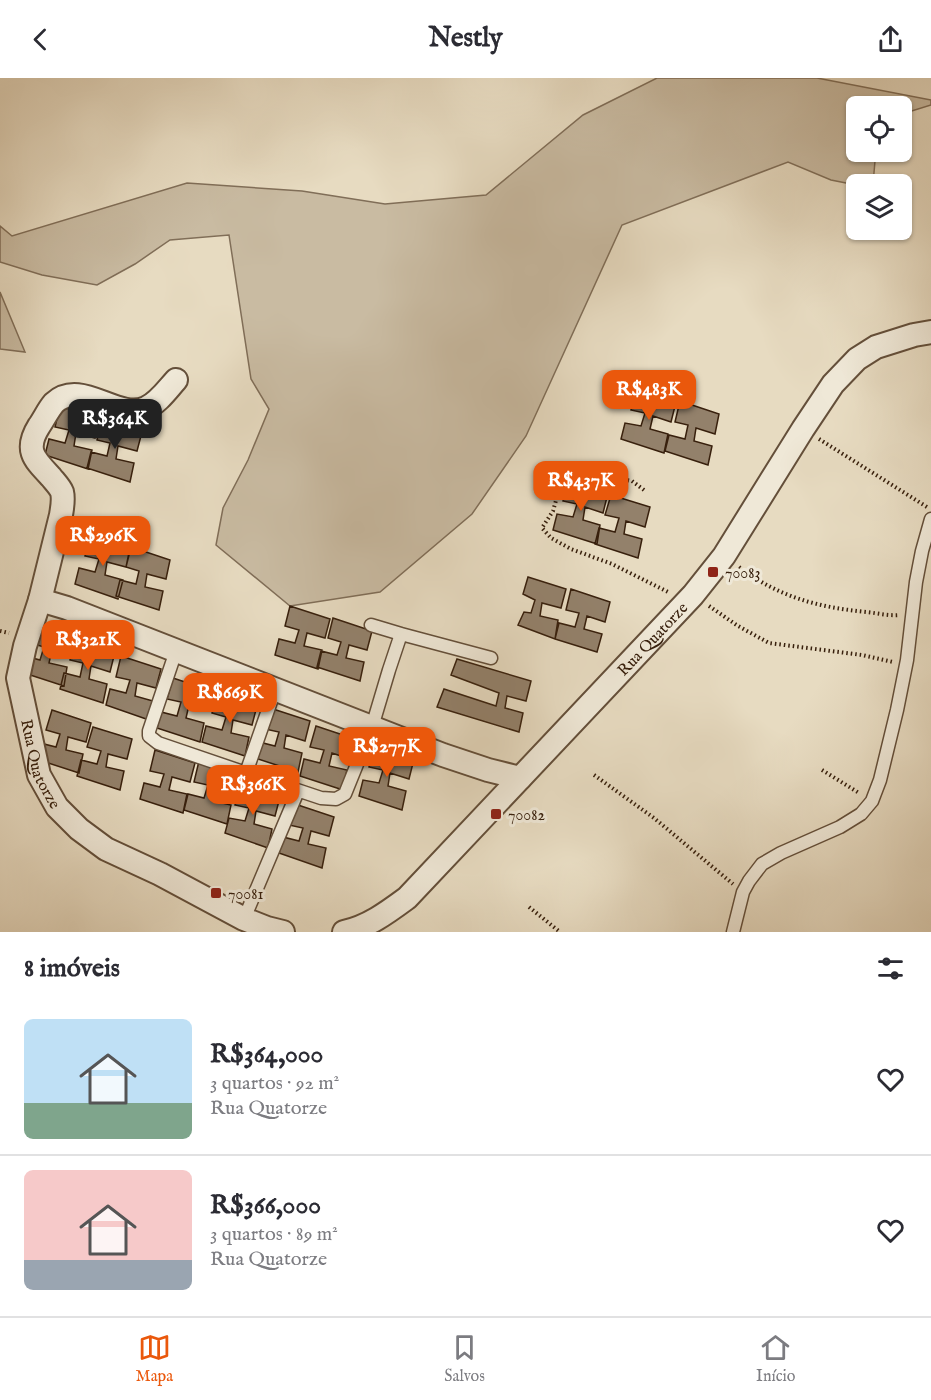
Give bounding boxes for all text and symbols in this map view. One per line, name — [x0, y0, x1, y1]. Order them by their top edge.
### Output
text: Nestly — [428, 22, 503, 56]
icon: back — [24, 23, 57, 56]
icon: share — [874, 23, 907, 56]
map controls — [846, 96, 912, 240]
button: locate — [846, 96, 912, 162]
button: layers — [846, 174, 912, 240]
pin: R$483K — [600, 370, 698, 421]
text: R$483K — [616, 377, 682, 402]
pin: R$364K — [66, 399, 164, 450]
text: R$364K — [82, 406, 148, 431]
pin: R$437K — [532, 461, 630, 512]
text: R$437K — [547, 468, 615, 493]
pin: R$296K — [54, 516, 152, 567]
text: R$296K — [69, 523, 137, 548]
place label: 70083 — [725, 564, 760, 584]
marker: 70083 — [706, 565, 720, 579]
street label: Rua Quatorze — [614, 599, 693, 681]
pin: R$321K — [39, 620, 137, 671]
text: R$321K — [56, 627, 120, 652]
pin: R$669K — [181, 673, 279, 724]
text: R$669K — [197, 680, 263, 705]
street label: Rua Quatorze — [15, 717, 64, 813]
pin: R$277K — [338, 727, 436, 778]
text: R$277K — [353, 734, 421, 759]
pin: R$366K — [204, 765, 302, 816]
text: R$366K — [221, 772, 286, 797]
place label: 70082 — [508, 806, 545, 826]
marker: 70082 — [489, 807, 503, 821]
place label: 70081 — [228, 885, 263, 905]
marker: 70081 — [209, 886, 223, 900]
text: 8 imóveis — [24, 952, 120, 985]
icon: filters — [874, 952, 907, 985]
text: R$364,000 — [210, 1038, 323, 1071]
icon: home — [72, 1043, 144, 1115]
icon: heart — [874, 1063, 907, 1096]
text: 3 quartos · 92 m² — [210, 1071, 339, 1096]
text: Rua Quatorze — [210, 1096, 327, 1121]
text: R$366,000 — [210, 1189, 321, 1222]
icon: home — [72, 1194, 144, 1266]
icon: heart — [874, 1214, 907, 1247]
text: 3 quartos · 89 m² — [210, 1222, 338, 1247]
text: Rua Quatorze — [210, 1247, 327, 1272]
tab: Mapa — [136, 1331, 173, 1387]
tab: Salvos — [444, 1331, 485, 1387]
tab: Início — [756, 1331, 795, 1387]

